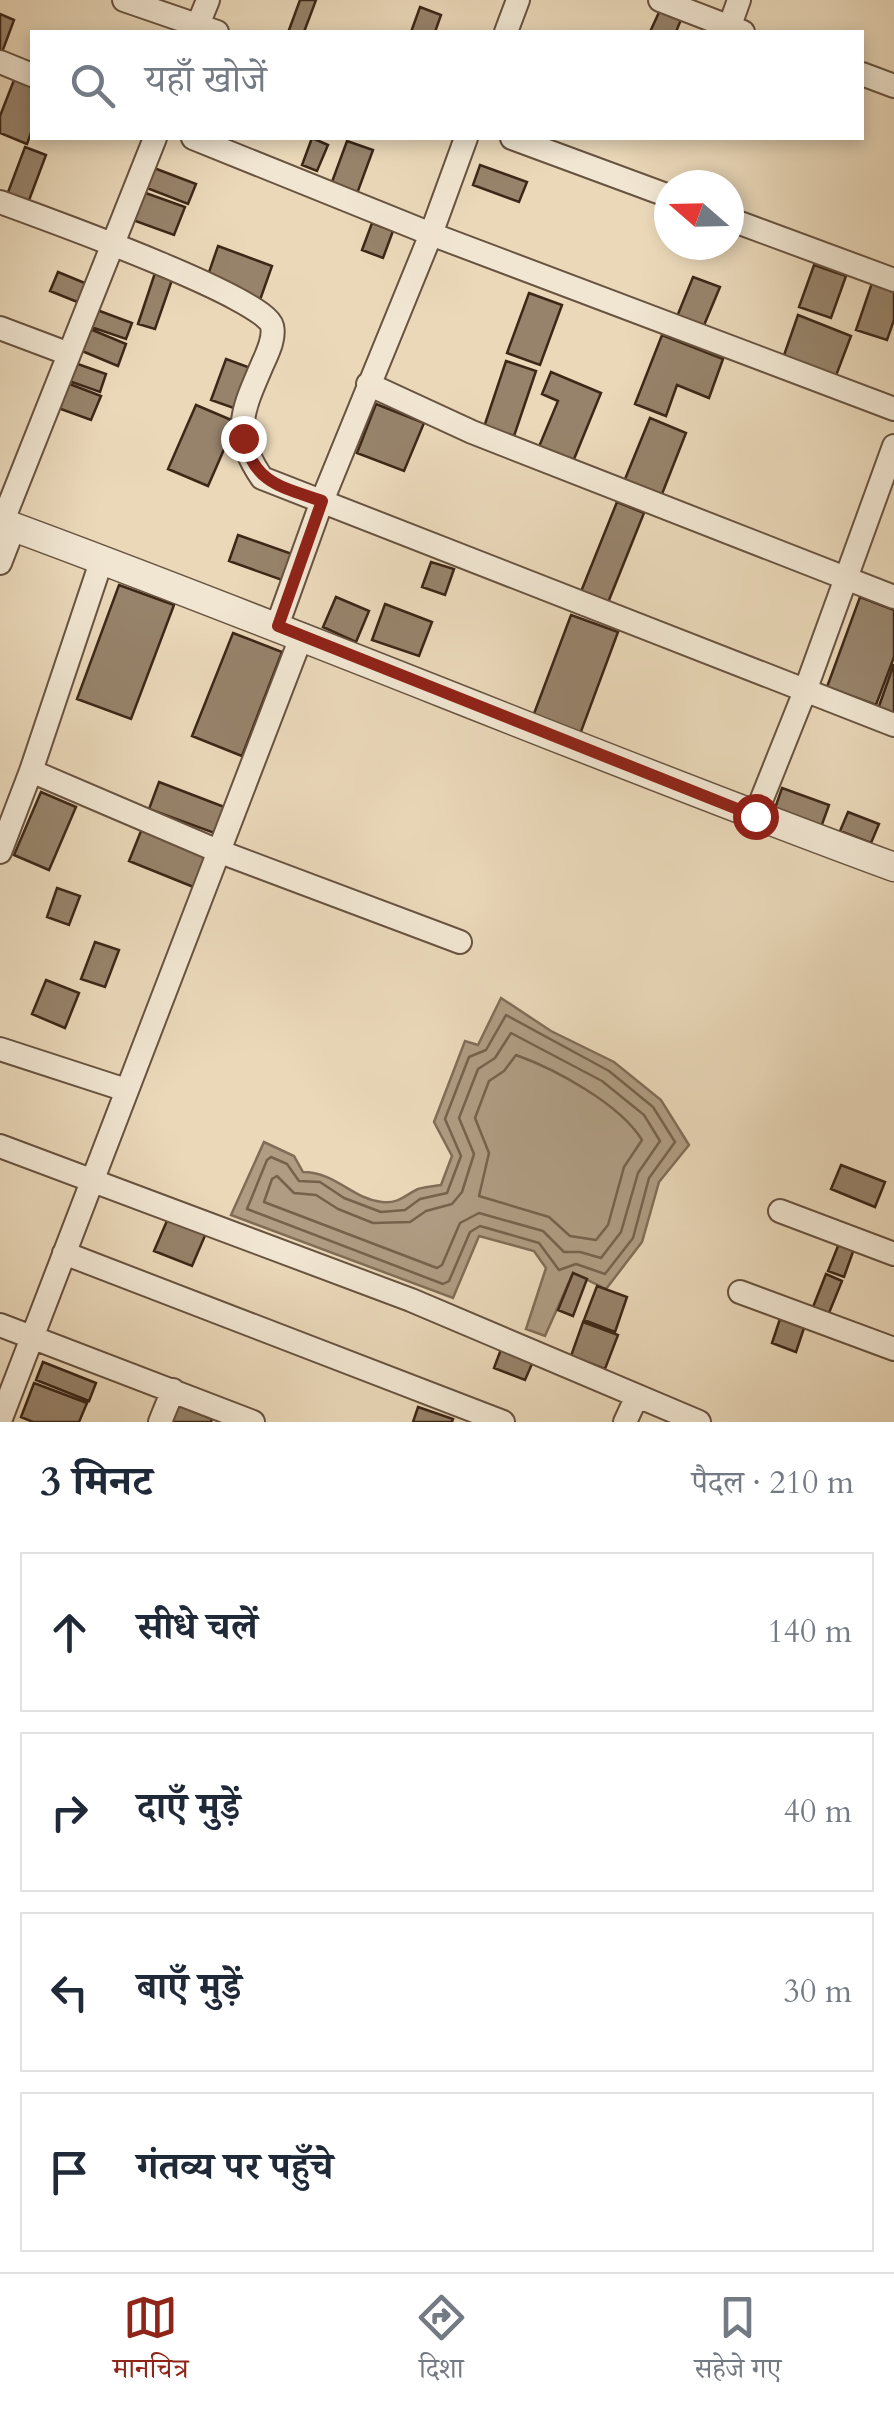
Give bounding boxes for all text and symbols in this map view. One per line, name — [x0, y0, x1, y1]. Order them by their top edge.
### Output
search box — [30, 30, 864, 140]
text: यहाँ खोजें — [145, 54, 266, 106]
icon: search — [65, 58, 120, 113]
north arrow — [654, 170, 744, 260]
route end — [221, 416, 267, 462]
route start — [733, 794, 779, 840]
text: 3 मिनट — [40, 1453, 152, 1510]
text: पैदल · 210 m — [692, 1461, 854, 1505]
text: सीधे चलें — [137, 1601, 257, 1653]
icon: ahead — [42, 1605, 97, 1660]
text: 140 m — [767, 1610, 852, 1654]
text: दाएँ मुड़ें — [137, 1781, 240, 1833]
icon: right — [42, 1785, 97, 1840]
text: 40 m — [784, 1790, 852, 1834]
text: बाएँ मुड़ें — [137, 1961, 241, 2013]
icon: left — [42, 1965, 97, 2020]
text: 30 m — [784, 1970, 852, 2014]
text: गंतव्य पर पहुँचे — [137, 2141, 333, 2193]
icon: arrive — [42, 2145, 97, 2200]
tab: मानचित्र — [113, 2290, 189, 2396]
tab: दिशा — [414, 2290, 469, 2396]
tab: सहेजे गए — [694, 2290, 781, 2396]

